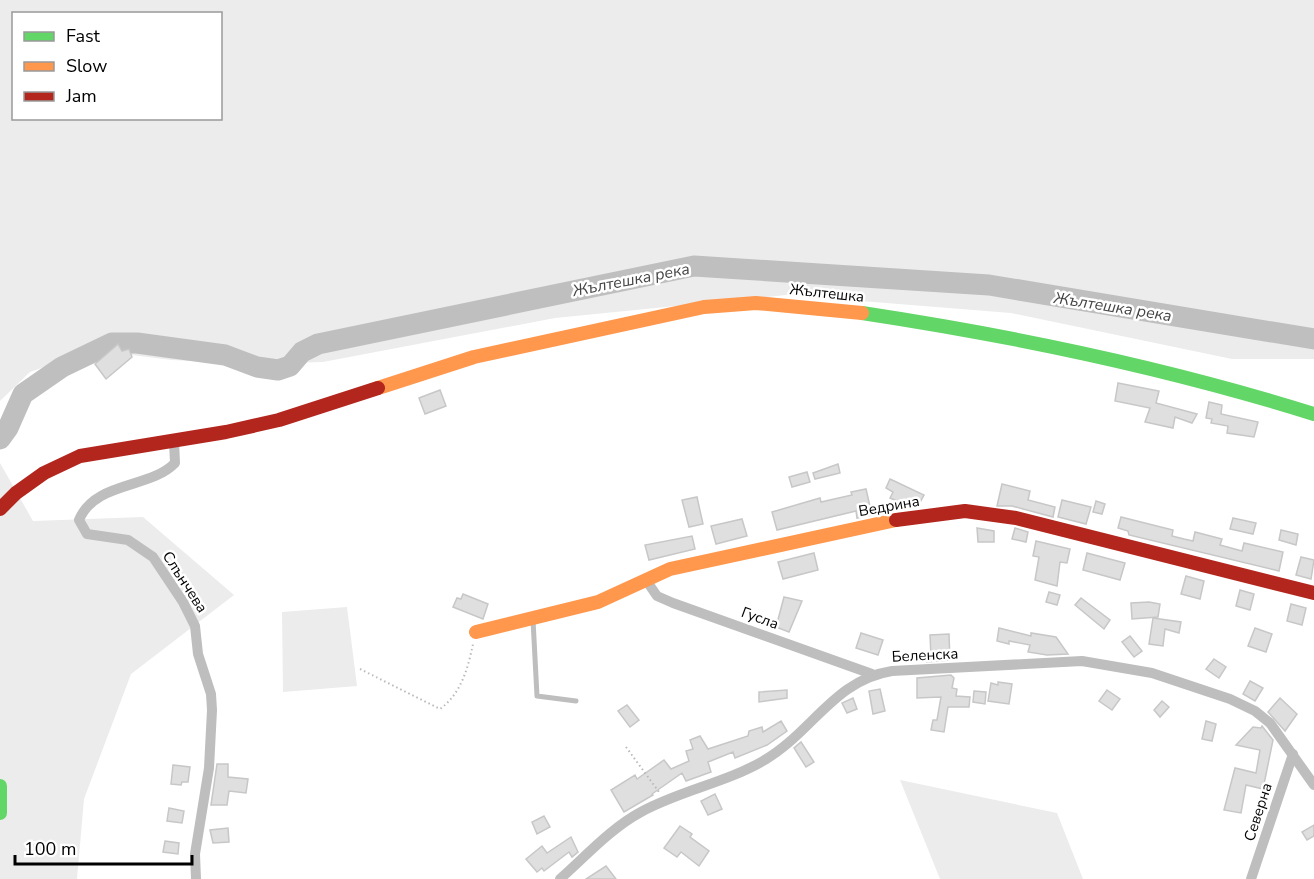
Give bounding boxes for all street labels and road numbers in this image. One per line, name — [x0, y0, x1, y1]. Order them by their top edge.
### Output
street label: Жълтешка — [789, 279, 865, 307]
street label: Ведрина — [857, 491, 921, 521]
street label: Слънчева — [158, 547, 212, 617]
street label: Гусла — [739, 602, 781, 634]
street label: Беленска — [891, 643, 959, 667]
street label: Северна — [1239, 780, 1277, 844]

